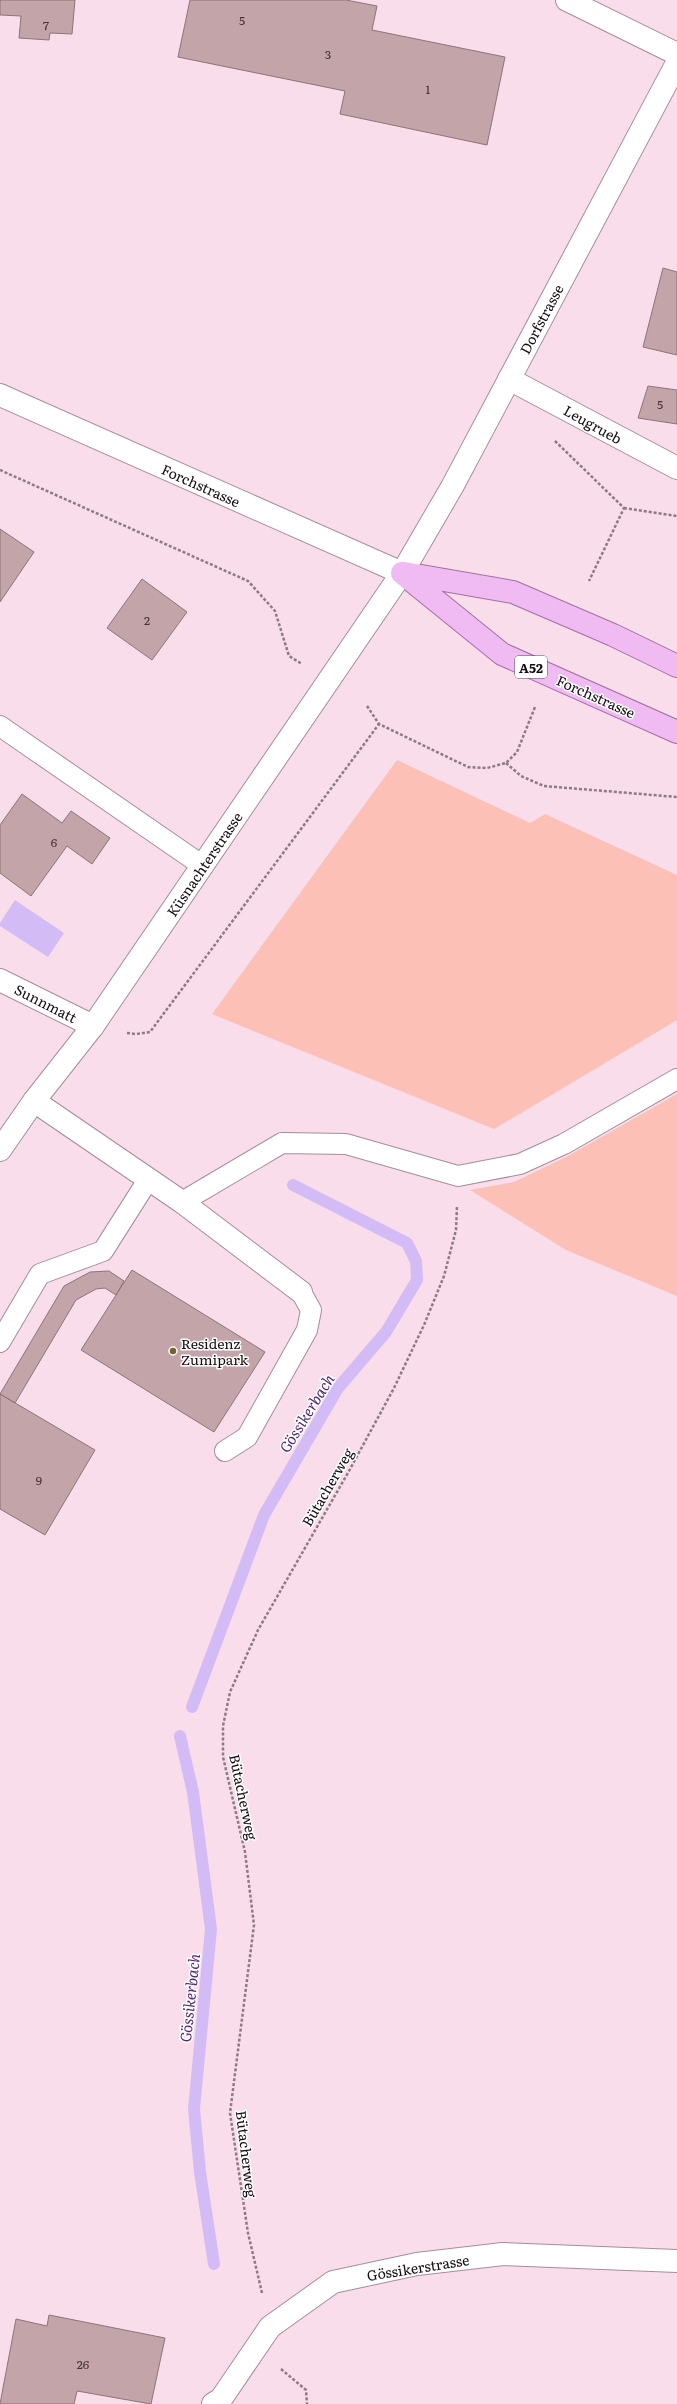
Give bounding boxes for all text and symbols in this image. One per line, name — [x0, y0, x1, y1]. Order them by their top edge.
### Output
house number: 5 — [239, 11, 245, 29]
house number: 7 — [43, 16, 49, 34]
house number: 3 — [325, 45, 331, 63]
house number: 1 — [426, 80, 431, 98]
street label: Dorfstrasse — [514, 281, 568, 357]
house number: 5 — [657, 395, 663, 413]
street label: Leugrueb — [560, 400, 626, 448]
street label: Forchstrasse — [159, 459, 243, 511]
house number: 2 — [144, 611, 150, 629]
road number: A52 — [515, 656, 547, 678]
street label: Forchstrasse — [554, 670, 638, 722]
street label: Küsnachterstrasse — [161, 808, 247, 920]
house number: 6 — [51, 833, 58, 851]
street label: Sunnmatt — [11, 979, 81, 1027]
place label: Residenz Zumipark — [181, 1333, 249, 1369]
marker: Residenz Zumipark — [168, 1346, 178, 1356]
water label: Gössikerbach — [273, 1369, 339, 1457]
street label: Bütacherweg — [296, 1444, 358, 1530]
house number: 9 — [36, 1471, 42, 1489]
street label: Bütacherweg — [225, 1752, 263, 1842]
water label: Gössikerbach — [173, 1952, 205, 2043]
street label: Bütacherweg — [232, 2109, 262, 2199]
street label: Gössikerstrasse — [365, 2249, 471, 2285]
house number: 26 — [77, 2355, 90, 2373]

